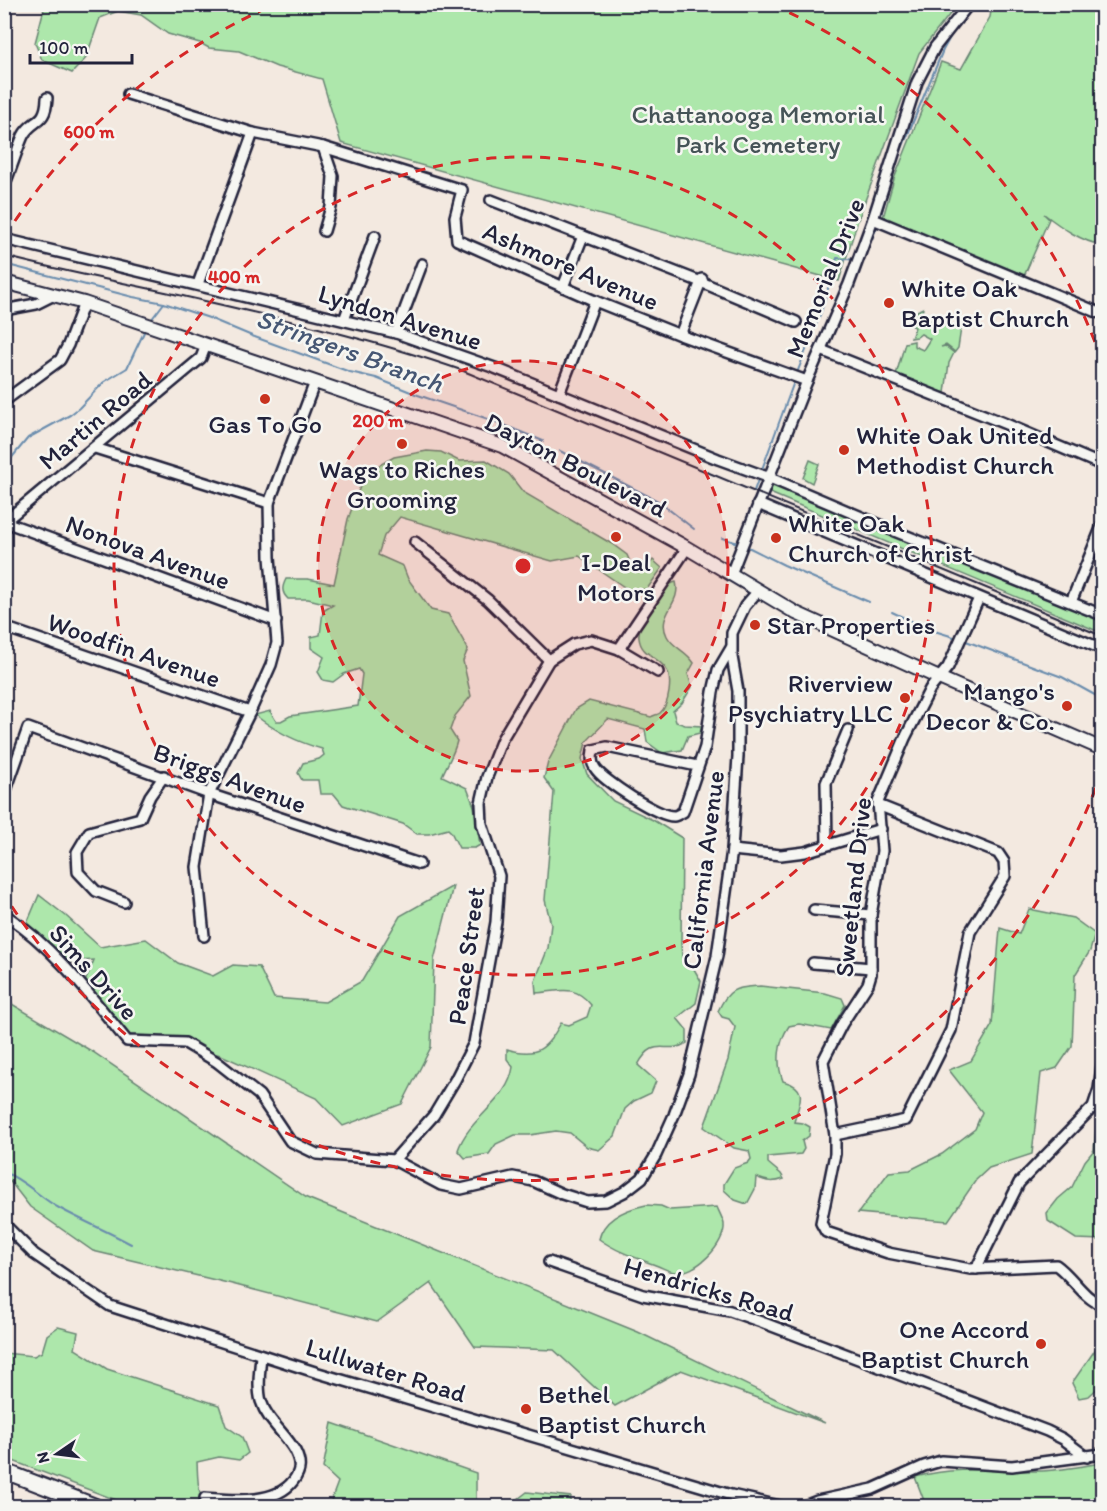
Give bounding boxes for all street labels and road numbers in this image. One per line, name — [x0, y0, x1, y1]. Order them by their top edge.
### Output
street label: Memorial Drive — [778, 193, 872, 363]
street label: Ashmore Avenue — [478, 215, 664, 317]
street label: Lyndon Avenue — [314, 277, 486, 357]
street label: Martin Road — [32, 363, 159, 477]
street label: Dayton Boulevard — [479, 405, 673, 525]
street label: Nonova Avenue — [61, 507, 235, 597]
street label: Woodfin Avenue — [43, 605, 225, 695]
street label: Briggs Avenue — [149, 736, 311, 820]
street label: California Avenue — [675, 769, 731, 971]
street label: Sweetland Drive — [828, 795, 878, 979]
street label: Peace Street — [440, 885, 492, 1027]
street label: Sims Drive — [42, 917, 146, 1027]
street label: Hendricks Road — [620, 1249, 799, 1329]
street label: Lullwater Road — [302, 1330, 470, 1410]

